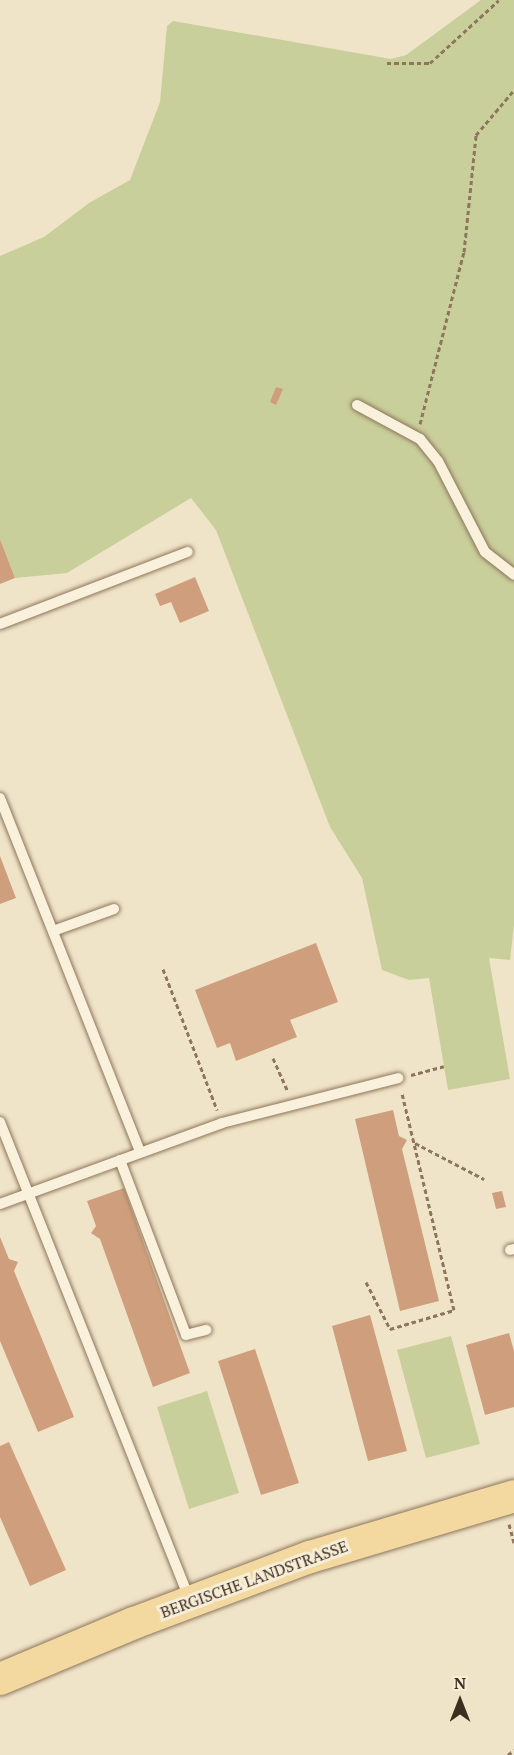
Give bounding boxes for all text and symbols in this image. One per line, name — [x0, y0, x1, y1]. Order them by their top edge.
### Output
street label: BERGISCHE LANDSTRASSE — [158, 1536, 350, 1622]
north arrow — [430, 1671, 490, 1731]
text: N — [454, 1672, 466, 1694]

